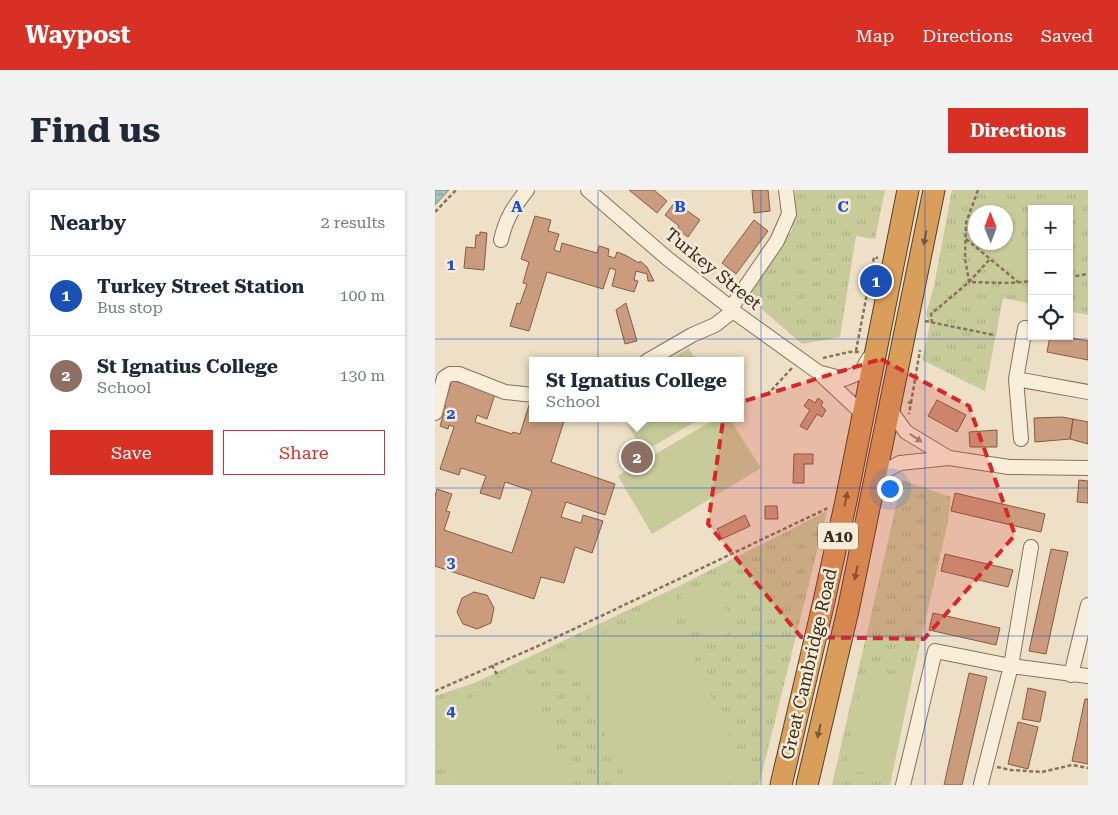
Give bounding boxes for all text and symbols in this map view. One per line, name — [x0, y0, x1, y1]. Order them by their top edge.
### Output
text: Waypost — [25, 21, 130, 49]
text: Map — [856, 25, 894, 46]
text: Directions — [922, 25, 1013, 46]
text: Saved — [1041, 25, 1093, 46]
button: Directions — [948, 108, 1088, 153]
text: Find us — [30, 110, 160, 151]
text: A — [511, 197, 523, 216]
text: B — [674, 197, 686, 216]
text: C — [837, 197, 849, 216]
north arrow — [968, 205, 1013, 250]
map controls — [1028, 205, 1073, 340]
button: + — [1028, 205, 1073, 250]
text: Nearby — [50, 211, 126, 235]
text: 2 results — [321, 213, 385, 232]
street label: Turkey Street — [661, 223, 766, 314]
one-way arrow — [920, 230, 928, 246]
button: − — [1028, 250, 1073, 295]
text: 1 — [447, 255, 456, 274]
pin: 1 — [860, 262, 892, 300]
text: Turkey Street Station — [97, 275, 304, 298]
text: 1 — [62, 286, 70, 305]
text: 100 m — [339, 286, 385, 305]
button: locate — [1028, 295, 1073, 340]
text: Bus stop — [97, 298, 163, 317]
text: St Ignatius College — [97, 355, 278, 378]
popup — [529, 357, 744, 422]
text: 2 — [62, 366, 70, 385]
text: 130 m — [339, 366, 385, 385]
text: St Ignatius College — [546, 369, 727, 392]
text: School — [97, 378, 151, 397]
text: School — [546, 392, 600, 411]
text: 2 — [447, 404, 456, 423]
button: Save — [50, 430, 213, 475]
button: Share — [223, 430, 385, 475]
one-way arrow — [909, 433, 922, 443]
pin: 2 — [621, 438, 653, 476]
your location — [877, 476, 903, 502]
one-way arrow — [842, 491, 850, 506]
road number: A10 — [818, 522, 858, 550]
text: 3 — [447, 553, 456, 572]
one-way arrow — [852, 565, 860, 580]
street label: Great Cambridge Road — [776, 566, 841, 761]
text: 4 — [447, 701, 456, 720]
one-way arrow — [815, 724, 823, 739]

